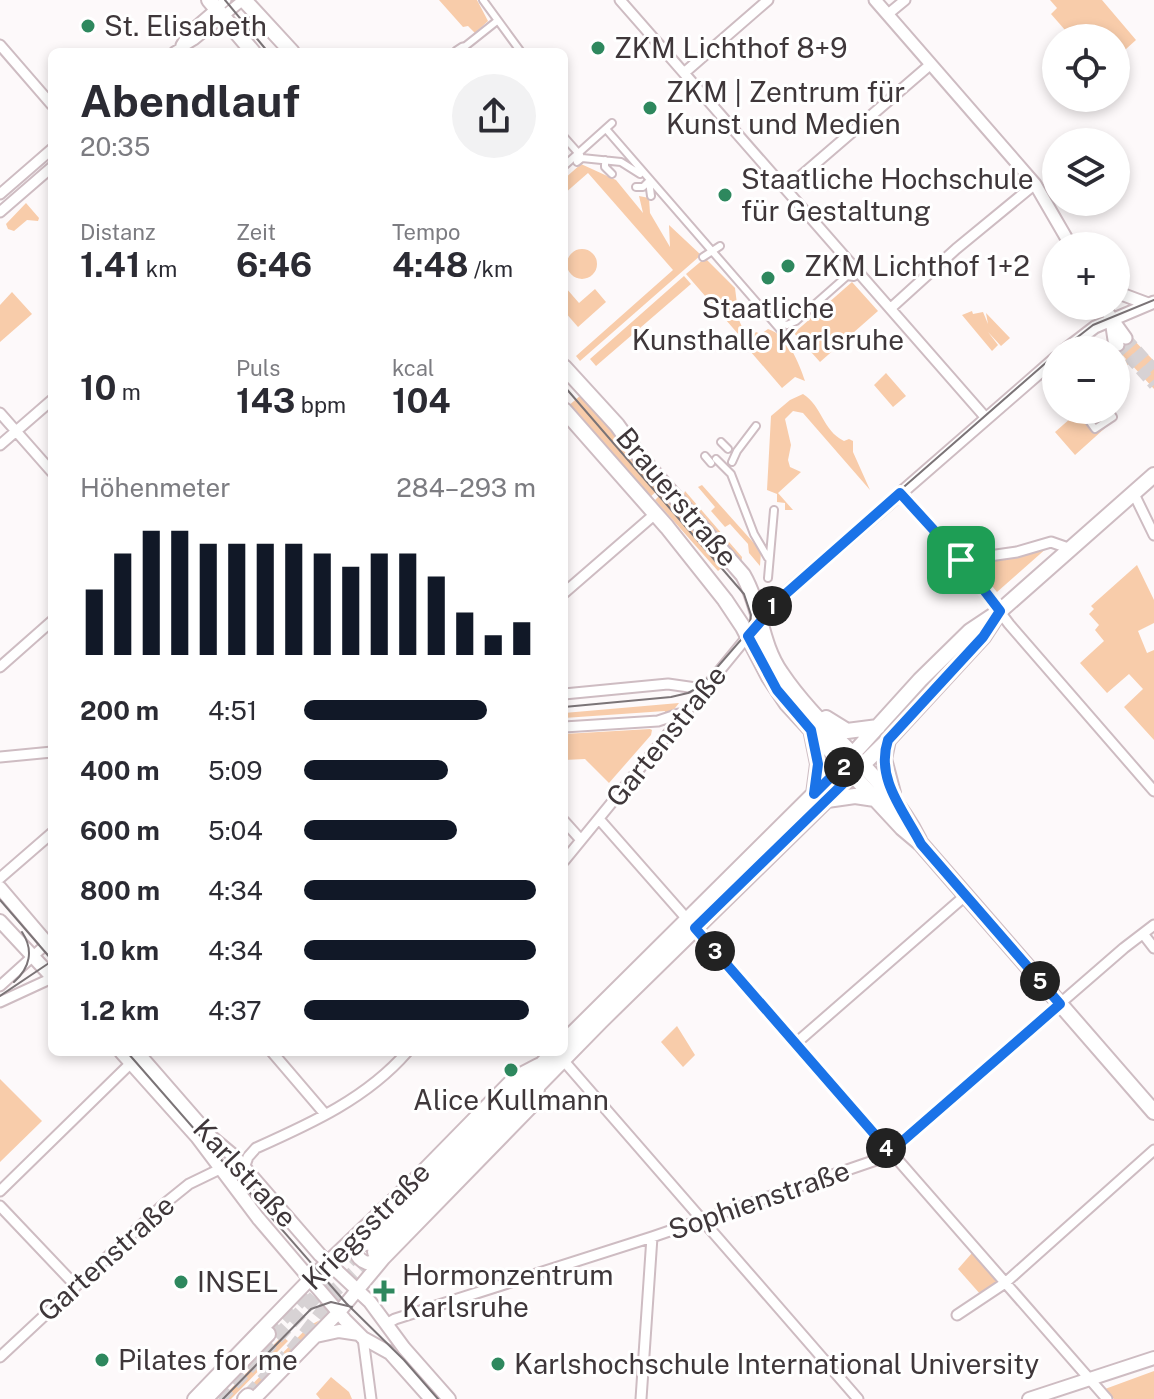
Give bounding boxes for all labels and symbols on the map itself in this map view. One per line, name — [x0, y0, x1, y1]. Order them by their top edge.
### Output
place label: St. Elisabeth — [104, 9, 267, 42]
marker: St. Elisabeth — [79, 17, 97, 35]
place label: ZKM Lichthof 8+9 — [614, 31, 848, 64]
marker: ZKM Lichthof 8+9 — [589, 39, 607, 57]
place label: ZKM | Zentrum für Kunst und Medien — [666, 75, 905, 140]
marker: ZKM | Zentrum für Kunst und Medien — [641, 99, 659, 117]
place label: Staatliche Hochschule für Gestaltung — [741, 162, 1034, 227]
marker: Staatliche Hochschule für Gestaltung — [716, 186, 734, 204]
place label: ZKM Lichthof 1+2 — [804, 249, 1030, 282]
marker: ZKM Lichthof 1+2 — [779, 257, 797, 275]
marker: Staatliche Kunsthalle Karlsruhe — [759, 269, 777, 287]
place label: Staatliche Kunsthalle Karlsruhe — [632, 291, 904, 356]
street label: Brauerstraße — [610, 421, 745, 573]
pin — [927, 526, 995, 594]
pin: 1 — [752, 586, 792, 626]
street label: Gartenstraße — [599, 658, 733, 813]
pin: 2 — [824, 747, 864, 787]
pin: 3 — [695, 931, 735, 971]
pin: 5 — [1020, 961, 1060, 1001]
marker: Alice Kullmann — [502, 1061, 520, 1079]
place label: Alice Kullmann — [413, 1083, 609, 1116]
street label: Karlstraße — [187, 1112, 304, 1234]
pin: 4 — [866, 1128, 906, 1168]
street label: Sophienstraße — [664, 1153, 854, 1246]
street label: Kriegsstraße — [295, 1155, 436, 1296]
street label: Gartenstraße — [31, 1188, 181, 1327]
place label: Hormonzentrum Karlsruhe — [402, 1258, 613, 1323]
place label: INSEL — [197, 1265, 278, 1298]
marker: INSEL — [172, 1273, 190, 1291]
marker: Hormonzentrum Karlsruhe — [373, 1280, 395, 1302]
place label: Pilates for me — [118, 1343, 298, 1376]
place label: Karlshochschule International University — [514, 1347, 1039, 1380]
marker: Pilates for me — [93, 1351, 111, 1369]
marker: Karlshochschule International University — [489, 1355, 507, 1373]

